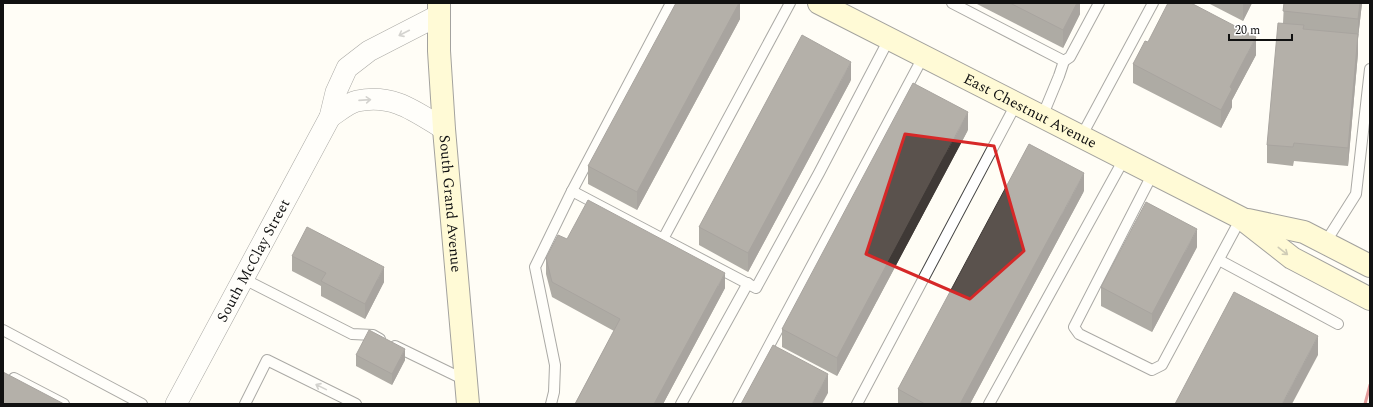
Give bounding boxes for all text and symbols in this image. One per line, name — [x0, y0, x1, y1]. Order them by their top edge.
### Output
scale bar — [1229, 16, 1292, 42]
text: 20 m — [1235, 21, 1260, 40]
one-way arrow — [398, 30, 410, 37]
street label: East Chestnut Avenue — [959, 67, 1101, 155]
one-way arrow — [358, 97, 371, 104]
street label: South Grand Avenue — [433, 134, 467, 273]
street label: South McClay Street — [211, 195, 296, 326]
one-way arrow — [1278, 247, 1289, 255]
one-way arrow — [315, 383, 327, 390]

